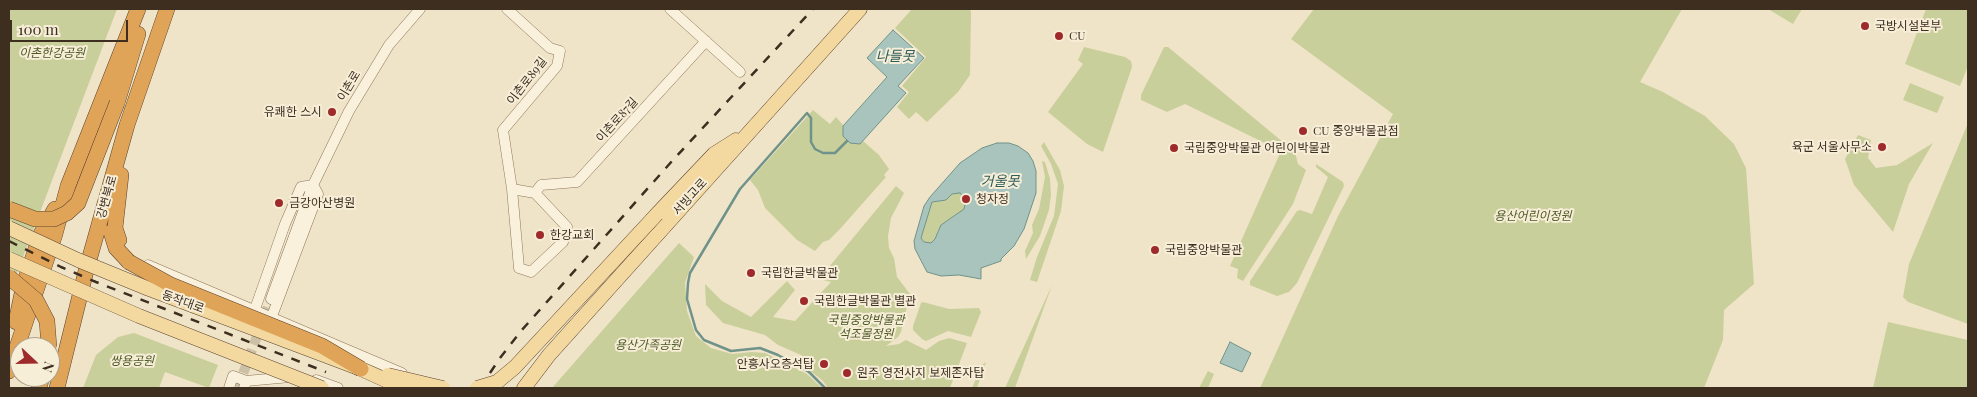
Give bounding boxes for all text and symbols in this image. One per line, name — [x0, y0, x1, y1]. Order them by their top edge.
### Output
scale bar — [12, 10, 130, 42]
text: 100 m — [18, 19, 59, 39]
place label: 국방시설본부 — [1875, 19, 1941, 33]
marker: 국방시설본부 — [1859, 20, 1871, 32]
place label: CU — [1069, 29, 1085, 43]
marker: CU — [1053, 30, 1065, 42]
park label: 이촌한강공원 — [19, 46, 85, 60]
water label: 나들못 — [876, 49, 914, 65]
street label: 이촌로89길 — [504, 54, 550, 108]
street label: 이촌로 — [334, 68, 364, 104]
street label: 이촌로87길 — [593, 95, 641, 145]
place label: 유쾌한 스시 — [264, 105, 322, 119]
marker: 유쾌한 스시 — [326, 106, 338, 118]
place label: CU 중앙박물관점 — [1313, 124, 1399, 138]
marker: CU 중앙박물관점 — [1297, 125, 1309, 137]
place label: 육군 서울사무소 — [1792, 140, 1872, 154]
place label: 국립중앙박물관 어린이박물관 — [1184, 141, 1331, 155]
marker: 육군 서울사무소 — [1876, 141, 1888, 153]
marker: 국립중앙박물관 어린이박물관 — [1168, 142, 1180, 154]
street label: 강변북로 — [94, 174, 120, 220]
water label: 거울못 — [981, 174, 1019, 190]
street label: 서빙고로 — [670, 176, 710, 218]
place label: 청자정 — [976, 192, 1009, 206]
marker: 청자정 — [960, 193, 972, 205]
place label: 금강아산병원 — [289, 196, 355, 210]
marker: 금강아산병원 — [273, 197, 285, 209]
park label: 용산어린이정원 — [1494, 209, 1572, 223]
place label: 한강교회 — [550, 228, 594, 242]
marker: 한강교회 — [534, 229, 546, 241]
place label: 국립중앙박물관 — [1165, 243, 1242, 257]
marker: 국립중앙박물관 — [1149, 244, 1161, 256]
place label: 국립한글박물관 — [761, 266, 838, 280]
marker: 국립한글박물관 — [745, 267, 757, 279]
street label: 동작대로 — [160, 288, 206, 316]
place label: 국립한글박물관 별관 — [814, 294, 916, 308]
marker: 국립한글박물관 별관 — [798, 295, 810, 307]
park label: 국립중앙박물관 석조물정원 — [827, 313, 905, 341]
north arrow — [10, 337, 60, 387]
park label: 용산가족공원 — [615, 338, 681, 352]
park label: 쌍용공원 — [110, 354, 154, 368]
place label: 안흥사오층석탑 — [737, 357, 814, 371]
marker: 안흥사오층석탑 — [818, 358, 830, 370]
text: N — [38, 359, 59, 375]
place label: 원주 영전사지 보제존자탑 — [857, 366, 984, 380]
marker: 원주 영전사지 보제존자탑 — [841, 367, 853, 379]

